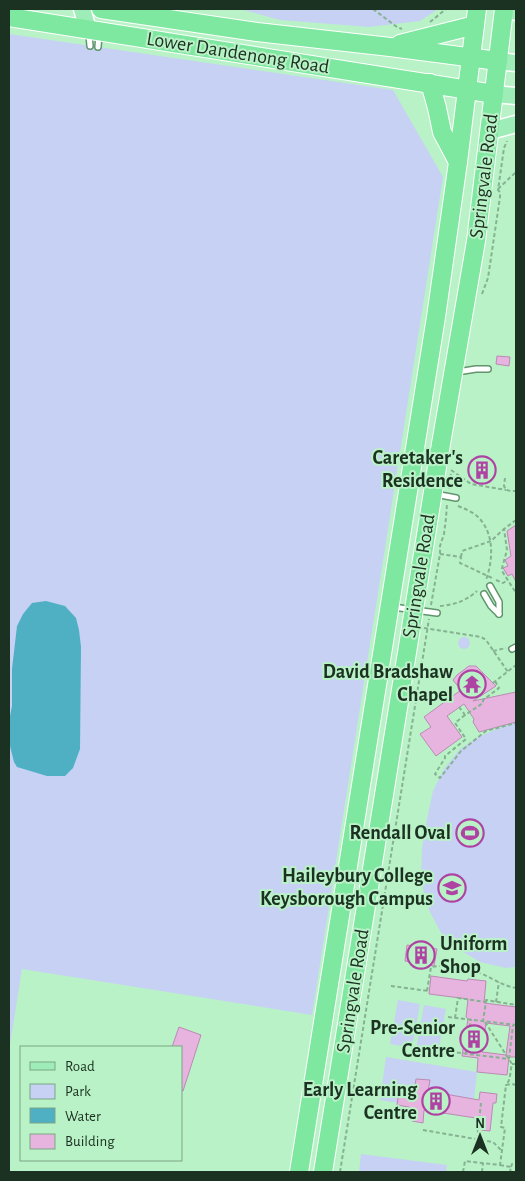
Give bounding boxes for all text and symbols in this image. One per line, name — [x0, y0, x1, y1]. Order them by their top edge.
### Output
street label: Lower Dandenong Road — [145, 29, 331, 77]
street label: Springvale Road — [466, 113, 502, 239]
place label: Caretaker's Residence — [372, 448, 463, 491]
building icon: Caretaker's Residence — [467, 455, 497, 485]
street label: Springvale Road — [399, 513, 439, 639]
place label: David Bradshaw Chapel — [323, 662, 453, 705]
temple icon: David Bradshaw Chapel — [457, 669, 487, 699]
sports icon: Rendall Oval — [455, 818, 485, 848]
place label: Rendall Oval — [350, 823, 451, 843]
place label: Haileybury College Keysborough Campus — [260, 866, 433, 909]
school or university icon: Haileybury College Keysborough Campus — [437, 873, 467, 903]
street label: Springvale Road — [333, 928, 373, 1054]
place label: Uniform Shop — [440, 934, 507, 977]
building icon: Uniform Shop — [406, 940, 436, 970]
place label: Pre-Senior Centre — [370, 1018, 455, 1061]
building icon: Pre-Senior Centre — [459, 1024, 489, 1054]
legend — [20, 1046, 182, 1161]
text: Road — [65, 1059, 95, 1074]
place label: Early Learning Centre — [303, 1080, 418, 1123]
text: Park — [65, 1084, 91, 1099]
building icon: Early Learning Centre — [421, 1086, 451, 1116]
text: Water — [65, 1109, 101, 1124]
north arrow — [455, 1111, 505, 1161]
text: N — [475, 1117, 485, 1131]
text: Building — [65, 1134, 115, 1149]

